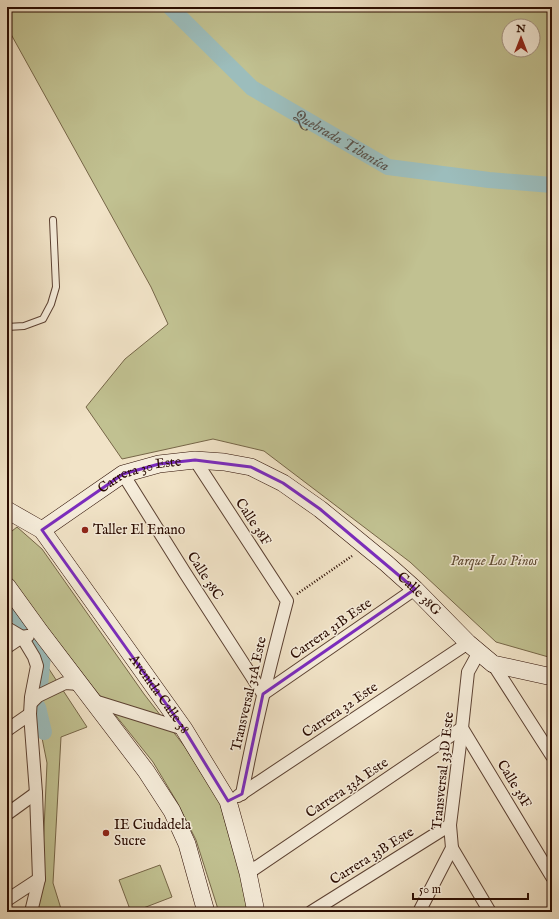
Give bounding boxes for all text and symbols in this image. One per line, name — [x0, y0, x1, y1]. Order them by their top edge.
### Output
north arrow — [501, 18, 541, 58]
text: N — [515, 22, 526, 36]
water label: Quebrada Tibaníca — [290, 105, 393, 176]
street label: Carrera 30 Este — [94, 453, 183, 498]
street label: Calle 38F — [231, 495, 275, 549]
place label: Taller El Enano — [93, 521, 186, 539]
marker: Taller El Enano — [80, 525, 90, 535]
street label: Calle 38C — [183, 549, 227, 603]
park label: Parque Los Pinos — [450, 552, 539, 570]
street label: Calle 38G — [393, 568, 446, 620]
street label: Carrera 31B Este — [287, 594, 376, 664]
street label: Transversal 31A Este — [227, 634, 271, 753]
street label: Avenida Calle 38 — [124, 650, 194, 737]
street label: Carrera 32 Este — [299, 678, 382, 742]
street label: Transversal 33D Este — [428, 710, 458, 831]
street label: Carrera 33A Este — [302, 753, 392, 822]
street label: Calle 38F — [493, 757, 535, 811]
place label: IE Ciudadela Sucre — [114, 816, 192, 850]
street label: Carrera 33B Este — [327, 823, 418, 889]
marker: IE Ciudadela Sucre — [101, 828, 111, 838]
scale bar — [413, 875, 528, 901]
text: 50 m — [419, 882, 441, 897]

